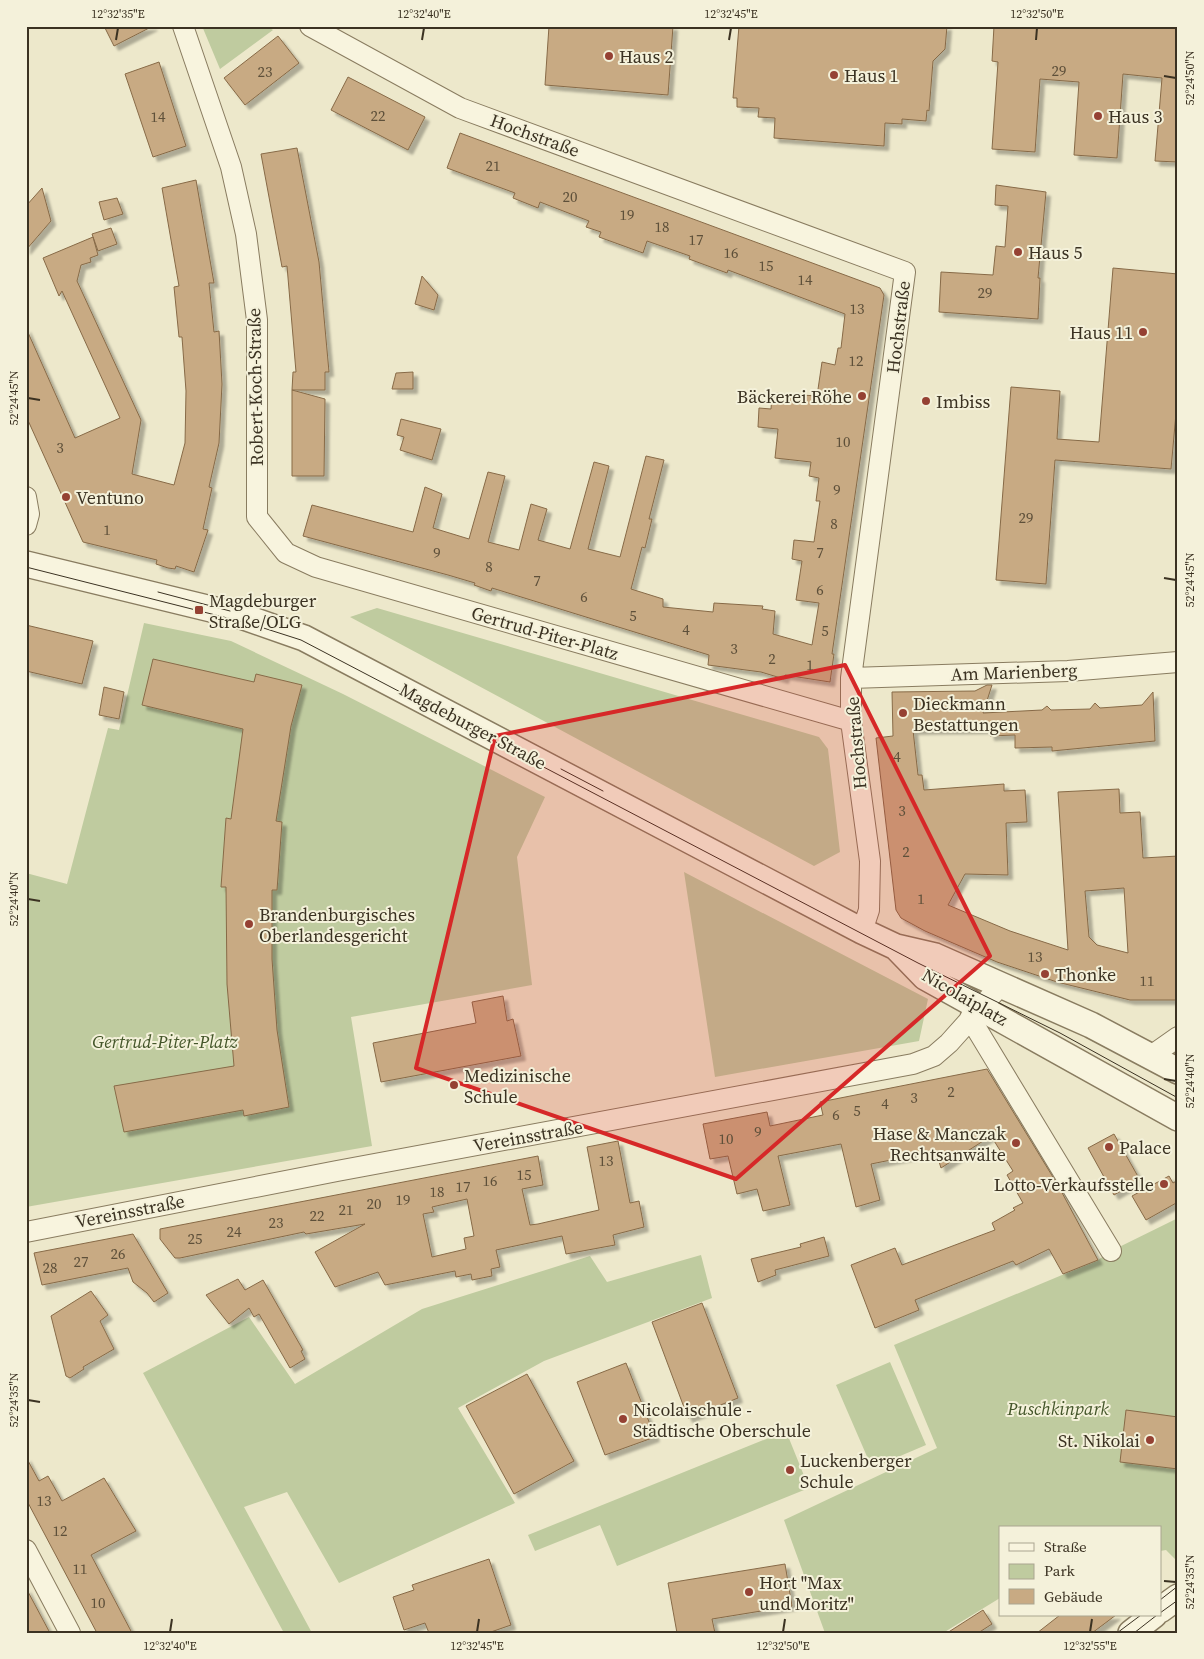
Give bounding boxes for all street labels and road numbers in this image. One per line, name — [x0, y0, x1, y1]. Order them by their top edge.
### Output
street label: Hochstraße — [487, 107, 583, 163]
street label: Hochstraße — [880, 279, 916, 375]
street label: Robert-Koch-Straße — [241, 308, 269, 466]
street label: Gertrud-Piter-Platz — [469, 600, 621, 666]
street label: Am Marienberg — [950, 657, 1078, 687]
street label: Magdeburger Straße — [395, 677, 551, 775]
street label: Hochstraße — [839, 695, 873, 791]
street label: Nicolaiplatz — [917, 962, 1013, 1032]
street label: Vereinsstraße — [471, 1114, 585, 1158]
street label: Vereinsstraße — [73, 1188, 187, 1234]

